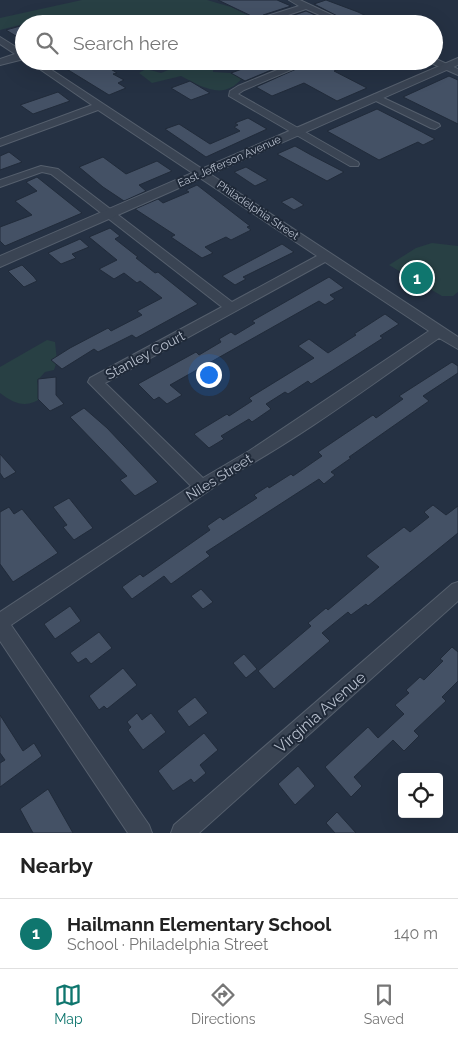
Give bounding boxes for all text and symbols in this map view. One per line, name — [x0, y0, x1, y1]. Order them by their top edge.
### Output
search box — [15, 15, 443, 70]
icon: search — [33, 29, 61, 57]
text: Search here — [73, 32, 179, 54]
street label: East Jefferson Avenue — [176, 133, 283, 190]
street label: Philadelphia Street — [214, 178, 301, 243]
pin: 1 — [401, 259, 433, 297]
street label: Stanley Court — [103, 327, 188, 383]
your location — [196, 362, 222, 388]
street label: Niles Street — [183, 450, 255, 504]
street label: Virginia Avenue — [271, 668, 370, 757]
map controls — [398, 773, 443, 818]
button: locate — [398, 773, 443, 818]
text: Nearby — [20, 853, 93, 878]
text: Hailmann Elementary School — [67, 913, 331, 935]
text: 1 — [32, 924, 40, 943]
text: 140 m — [394, 924, 438, 943]
text: School · Philadelphia Street — [67, 935, 268, 954]
tab: Map — [54, 981, 83, 1027]
tab: Directions — [191, 981, 256, 1027]
tab: Saved — [364, 981, 404, 1027]

